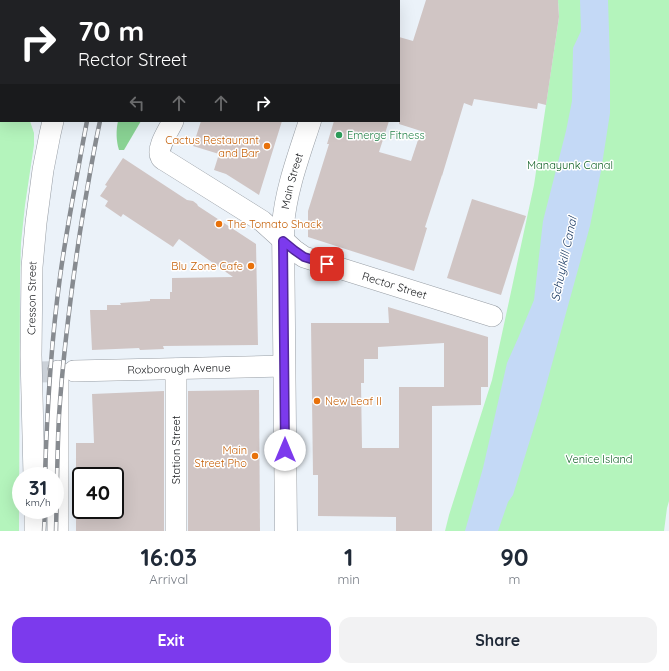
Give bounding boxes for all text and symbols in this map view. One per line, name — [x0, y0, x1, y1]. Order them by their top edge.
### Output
text: 70 m — [78, 13, 144, 48]
icon: right — [12, 16, 64, 68]
text: Rector Street — [78, 48, 187, 71]
icon: left — [126, 92, 148, 114]
icon: ahead — [168, 92, 190, 114]
icon: ahead — [210, 92, 232, 114]
icon: right — [252, 92, 274, 114]
place label: Emerge Fitness — [347, 128, 425, 142]
marker: Emerge Fitness — [334, 130, 344, 140]
place label: Cactus Restaurant and Bar — [165, 133, 260, 160]
marker: Cactus Restaurant and Bar — [262, 141, 272, 151]
street label: Main Street — [278, 151, 306, 210]
park label: Manayunk Canal — [527, 158, 613, 172]
water label: Schuylkill Canal — [547, 214, 580, 303]
place label: The Tomato Shack — [227, 217, 322, 231]
marker: The Tomato Shack — [214, 219, 224, 229]
pin — [310, 247, 344, 281]
icon: arrive — [316, 253, 338, 275]
place label: Blu Zone Cafe — [171, 259, 243, 273]
street label: Cresson Street — [24, 260, 40, 335]
marker: Blu Zone Cafe — [246, 261, 256, 271]
street label: Rector Street — [360, 269, 429, 302]
street label: Roxborough Avenue — [127, 360, 231, 377]
place label: New Leaf II — [325, 394, 382, 408]
marker: New Leaf II — [312, 396, 322, 406]
street label: Station Street — [169, 415, 183, 484]
position arrow — [264, 429, 306, 471]
place label: Main Street Pho — [194, 443, 247, 470]
marker: Main Street Pho — [250, 451, 260, 461]
park label: Venice Island — [565, 452, 633, 466]
speed limit sign: 40 — [72, 467, 124, 519]
text: 31 — [29, 475, 47, 500]
text: km/h — [25, 496, 51, 509]
text: 16:03 — [140, 542, 197, 572]
text: 1 — [344, 542, 353, 572]
text: 90 — [500, 542, 529, 572]
text: Arrival — [149, 571, 188, 587]
text: min — [338, 571, 360, 587]
text: m — [508, 571, 520, 587]
button: Exit — [12, 617, 331, 663]
button: Share — [339, 617, 657, 663]

